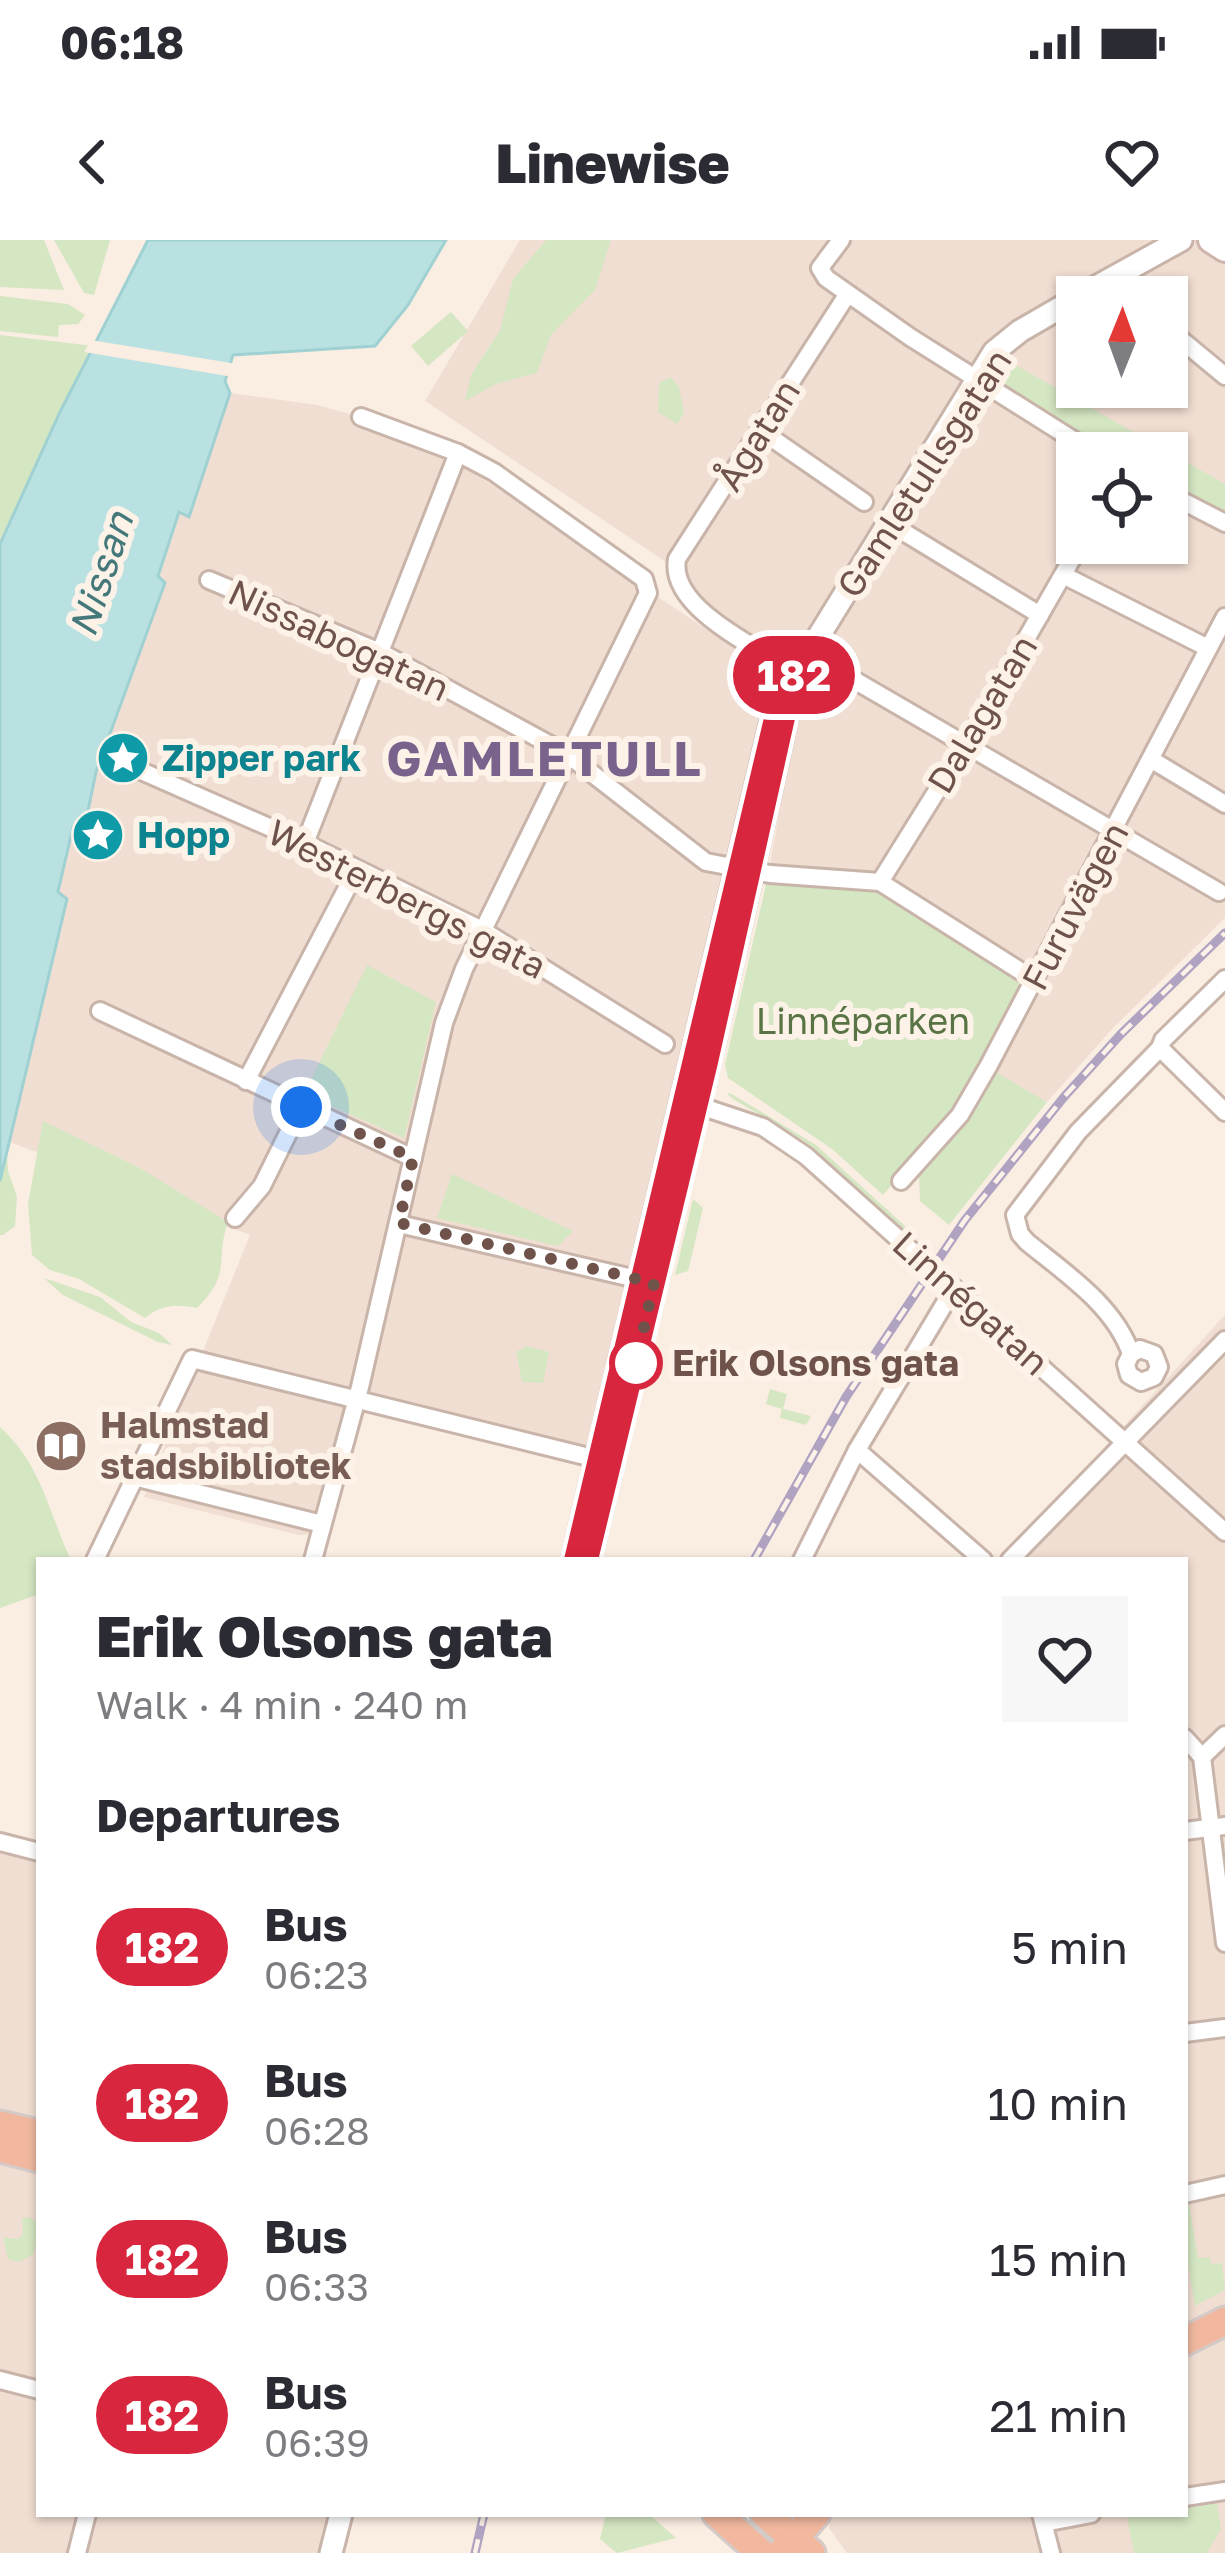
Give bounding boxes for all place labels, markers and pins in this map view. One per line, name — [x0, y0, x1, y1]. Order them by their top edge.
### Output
place icon: Zipper park — [95, 730, 151, 786]
place label: Zipper park — [162, 736, 361, 779]
place icon: Hopp — [70, 807, 126, 863]
place label: Hopp — [137, 813, 230, 856]
marker: Erik Olsons gata — [611, 1338, 661, 1388]
place label: Erik Olsons gata — [672, 1341, 959, 1384]
place label: Halmstad stadsbibliotek — [100, 1403, 352, 1487]
library icon: Halmstad stadsbibliotek — [33, 1418, 89, 1474]

